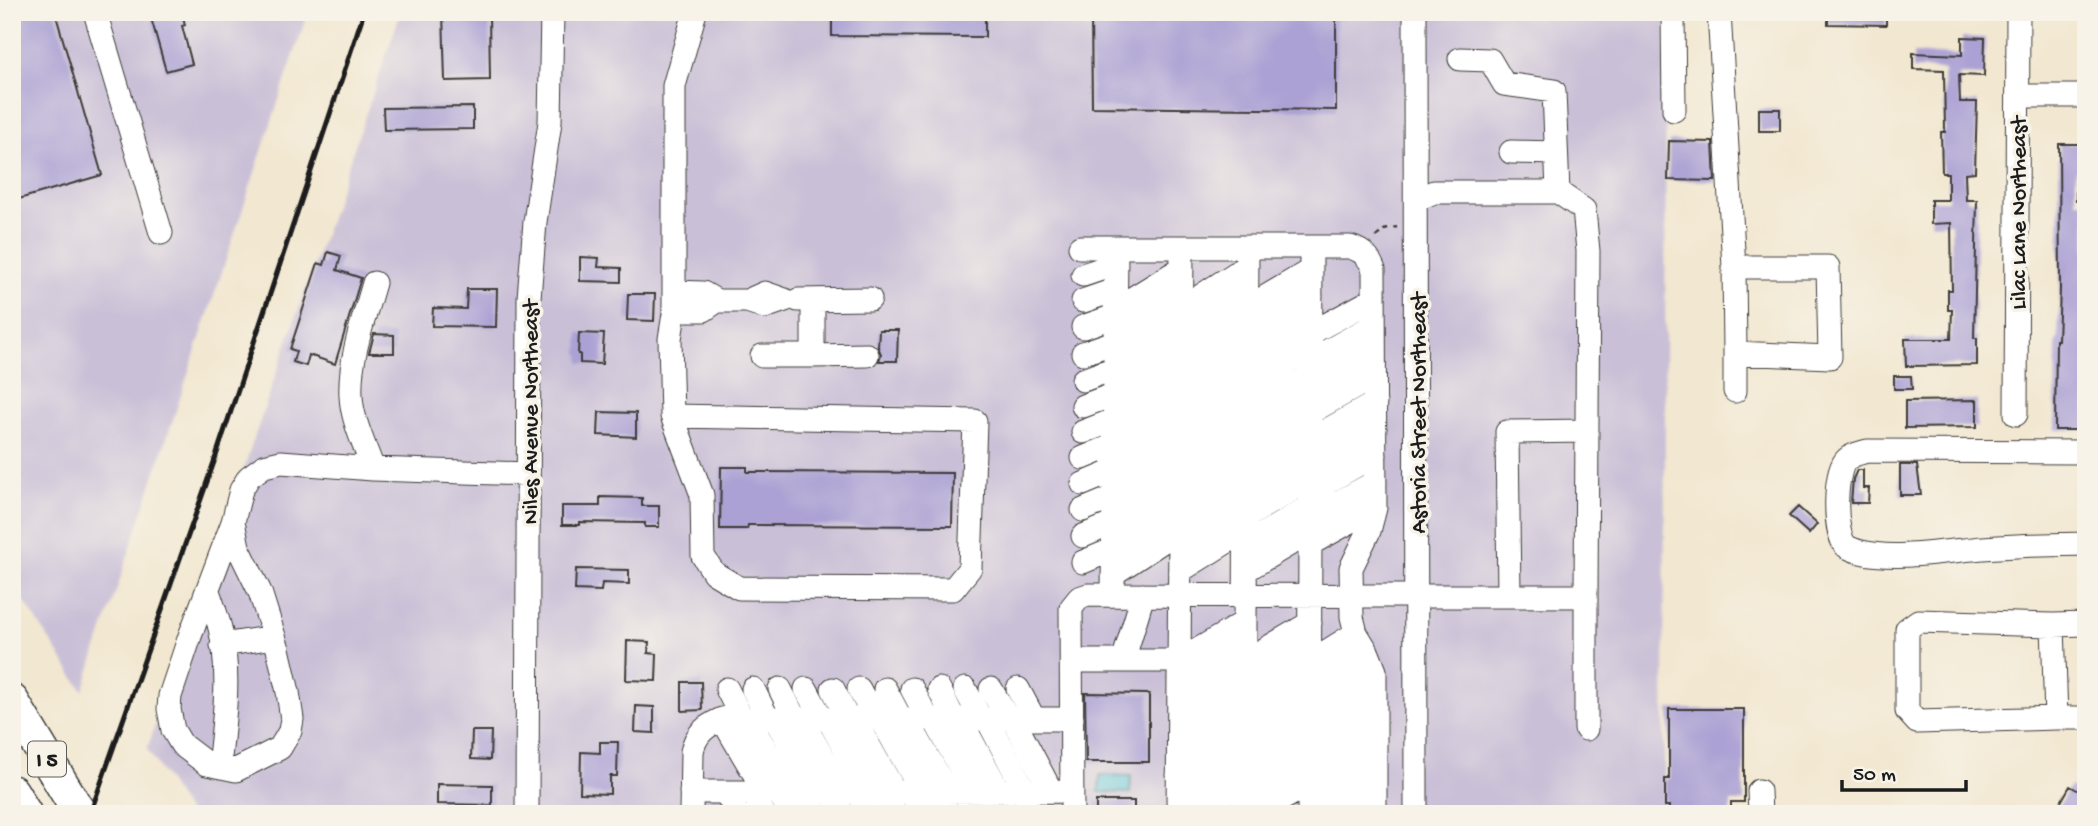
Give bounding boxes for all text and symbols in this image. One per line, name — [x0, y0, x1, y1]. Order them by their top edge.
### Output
street label: Lilac Lane Northeast — [2007, 115, 2034, 310]
street label: Astoria Street Northeast — [1407, 291, 1434, 533]
street label: Niles Avenue Northeast — [519, 298, 546, 524]
road number: I 5 — [28, 742, 66, 776]
scale bar — [1842, 749, 1967, 793]
text: 50 m — [1853, 764, 1896, 789]

